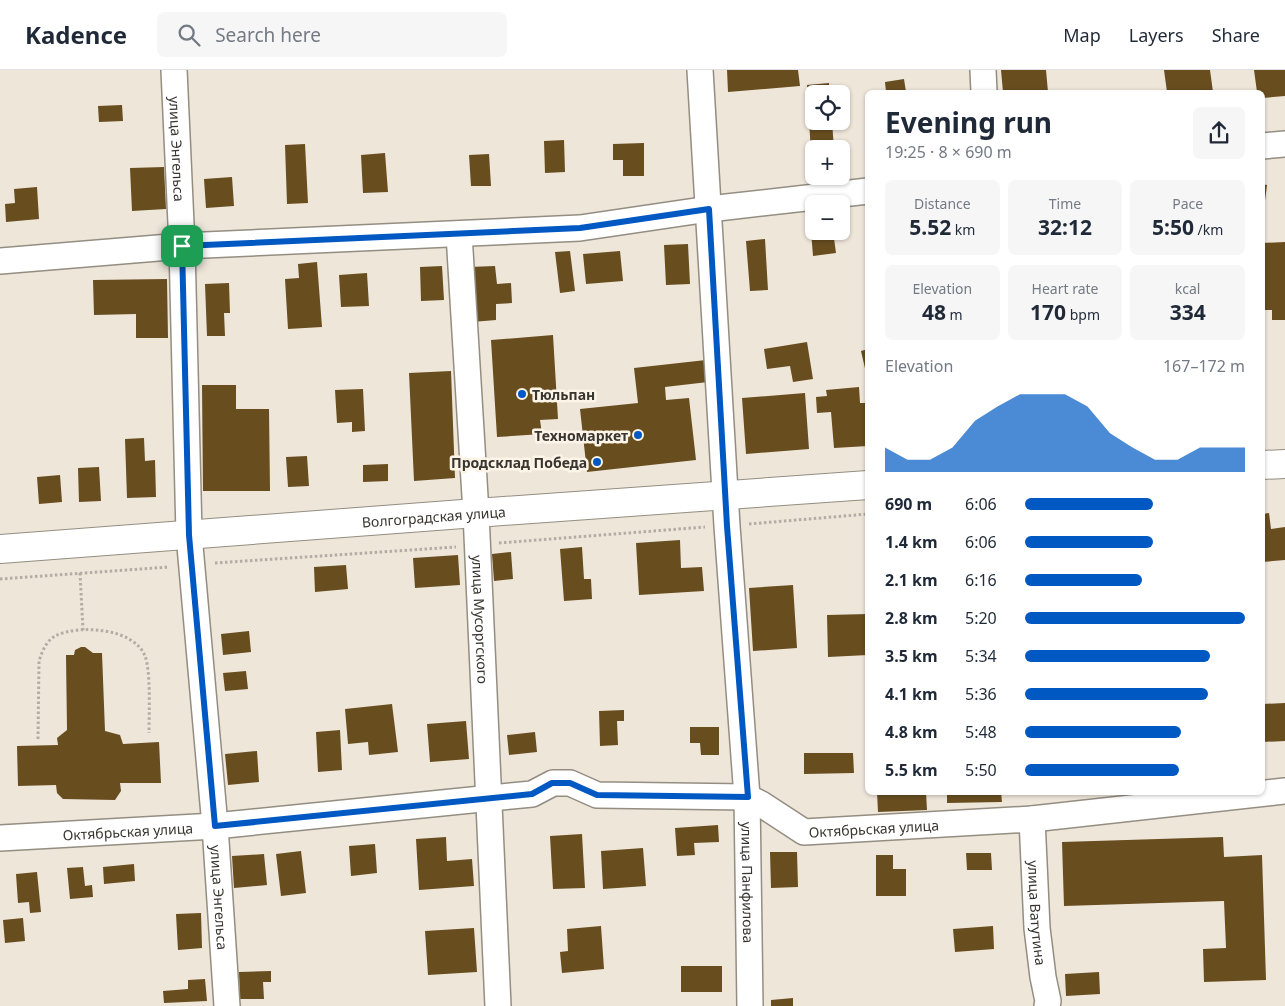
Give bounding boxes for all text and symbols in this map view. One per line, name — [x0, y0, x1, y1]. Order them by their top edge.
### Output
search box — [157, 12, 507, 57]
text: Kadence — [25, 18, 127, 51]
icon: search — [175, 21, 203, 49]
text: Search here — [215, 22, 321, 48]
text: Map — [1063, 23, 1101, 47]
text: Layers — [1129, 23, 1184, 47]
text: Share — [1212, 23, 1260, 47]
map controls — [805, 85, 850, 240]
button: locate — [805, 85, 850, 130]
street label: улица Энгельса — [166, 96, 189, 202]
text: Evening run — [885, 103, 1052, 141]
button: share — [1193, 107, 1245, 159]
button: + — [805, 140, 850, 185]
text: 19:25 · 8 × 690 m — [885, 141, 1012, 163]
text: Distance — [914, 194, 971, 213]
text: Time — [1049, 194, 1081, 213]
text: Pace — [1172, 194, 1203, 213]
button: − — [805, 195, 850, 240]
text: 5.52 — [909, 213, 951, 241]
text: 32:12 — [1038, 213, 1092, 241]
text: 5:50 — [1152, 213, 1194, 241]
text: km — [951, 220, 975, 239]
text: /km — [1194, 220, 1223, 239]
pin — [161, 225, 203, 267]
icon: arrive — [168, 232, 196, 260]
text: Elevation — [912, 279, 972, 298]
text: Heart rate — [1032, 279, 1098, 298]
text: kcal — [1175, 279, 1200, 298]
text: 48 — [922, 298, 946, 326]
text: 170 — [1030, 298, 1066, 326]
text: 334 — [1170, 298, 1206, 326]
text: m — [946, 305, 963, 324]
text: bpm — [1066, 305, 1100, 324]
text: Elevation — [885, 355, 953, 377]
text: 167–172 m — [1163, 355, 1245, 377]
place label: Тюльпан — [532, 385, 595, 404]
marker: Тюльпан — [516, 388, 528, 400]
place label: Техномаркет — [534, 426, 628, 445]
marker: Техномаркет — [632, 429, 644, 441]
place label: Продсклад Победа — [451, 453, 587, 472]
marker: Продсклад Победа — [591, 456, 603, 468]
text: 690 m — [885, 493, 932, 515]
text: 6:06 — [965, 493, 997, 515]
street label: Волгоградская улица — [361, 501, 506, 531]
text: 1.4 km — [885, 531, 937, 553]
text: 6:06 — [965, 531, 997, 553]
street label: улица Мусоргского — [468, 554, 493, 684]
text: 2.1 km — [885, 569, 937, 591]
text: 6:16 — [965, 569, 997, 591]
text: 2.8 km — [885, 607, 937, 629]
text: 5:20 — [965, 607, 997, 629]
text: 3.5 km — [885, 645, 937, 667]
text: 5:34 — [965, 645, 997, 667]
text: 4.1 km — [885, 683, 937, 705]
text: 5:36 — [965, 683, 997, 705]
text: 4.8 km — [885, 721, 937, 743]
text: 5:48 — [965, 721, 997, 743]
text: 5.5 km — [885, 759, 937, 781]
text: 5:50 — [965, 759, 997, 781]
street label: Октябрьская улица — [808, 815, 939, 841]
street label: Октябрьская улица — [62, 818, 193, 844]
street label: улица Панфилова — [738, 822, 759, 943]
street label: улица Энгельса — [207, 844, 233, 951]
street label: улица Ватутина — [1024, 860, 1051, 966]

